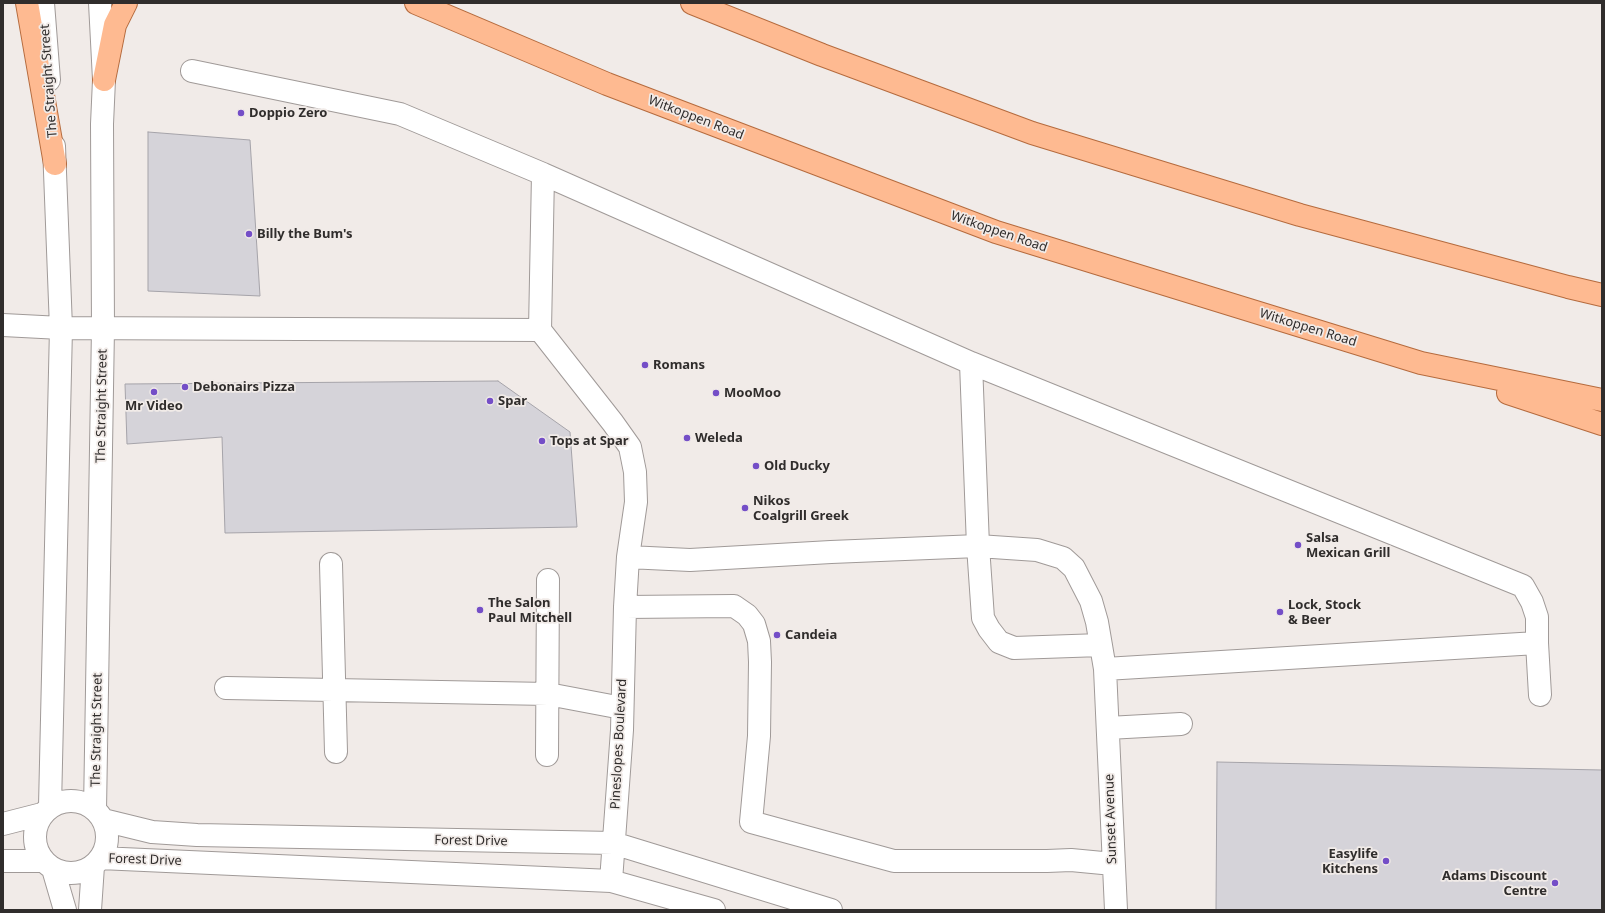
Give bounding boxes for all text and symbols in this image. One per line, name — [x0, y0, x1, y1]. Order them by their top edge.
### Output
street label: The Straight Street — [37, 24, 61, 138]
street label: Witkoppen Road — [646, 93, 746, 143]
place label: Doppio Zero — [249, 105, 327, 121]
marker: Doppio Zero — [236, 108, 246, 118]
street label: Witkoppen Road — [949, 208, 1049, 256]
place label: Billy the Bum's — [257, 226, 353, 242]
marker: Billy the Bum's — [244, 229, 254, 239]
street label: Witkoppen Road — [1257, 306, 1359, 350]
street label: The Straight Street — [93, 349, 111, 463]
place label: Romans — [653, 357, 705, 373]
marker: Romans — [640, 360, 650, 370]
place label: Debonairs Pizza — [193, 379, 295, 395]
marker: Debonairs Pizza — [180, 382, 190, 392]
place label: MooMoo — [724, 385, 781, 401]
marker: Mr Video — [149, 387, 159, 397]
marker: MooMoo — [711, 388, 721, 398]
place label: Spar — [498, 393, 527, 409]
marker: Spar — [485, 396, 495, 406]
place label: Mr Video — [125, 398, 183, 414]
place label: Weleda — [695, 430, 743, 446]
place label: Tops at Spar — [550, 433, 629, 449]
marker: Weleda — [682, 433, 692, 443]
marker: Tops at Spar — [537, 436, 547, 446]
place label: Old Ducky — [764, 458, 830, 474]
marker: Old Ducky — [751, 461, 761, 471]
place label: Nikos Coalgrill Greek — [753, 493, 849, 524]
marker: Nikos Coalgrill Greek — [740, 503, 750, 513]
place label: Salsa Mexican Grill — [1306, 530, 1390, 561]
marker: Salsa Mexican Grill — [1293, 540, 1303, 550]
place label: The Salon Paul Mitchell — [488, 595, 572, 626]
place label: Lock, Stock & Beer — [1288, 597, 1361, 628]
marker: The Salon Paul Mitchell — [475, 605, 485, 615]
marker: Lock, Stock & Beer — [1275, 607, 1285, 617]
place label: Candeia — [785, 627, 837, 643]
marker: Candeia — [772, 630, 782, 640]
street label: The Straight Street — [88, 673, 106, 787]
street label: Pineslopes Boulevard — [608, 678, 630, 810]
street label: Sunset Avenue — [1102, 774, 1120, 864]
street label: Forest Drive — [434, 833, 508, 849]
place label: Easylife Kitchens — [1322, 846, 1378, 877]
street label: Forest Drive — [108, 851, 182, 869]
marker: Easylife Kitchens — [1381, 856, 1391, 866]
place label: Adams Discount Centre — [1442, 868, 1547, 899]
marker: Adams Discount Centre — [1550, 878, 1560, 888]

